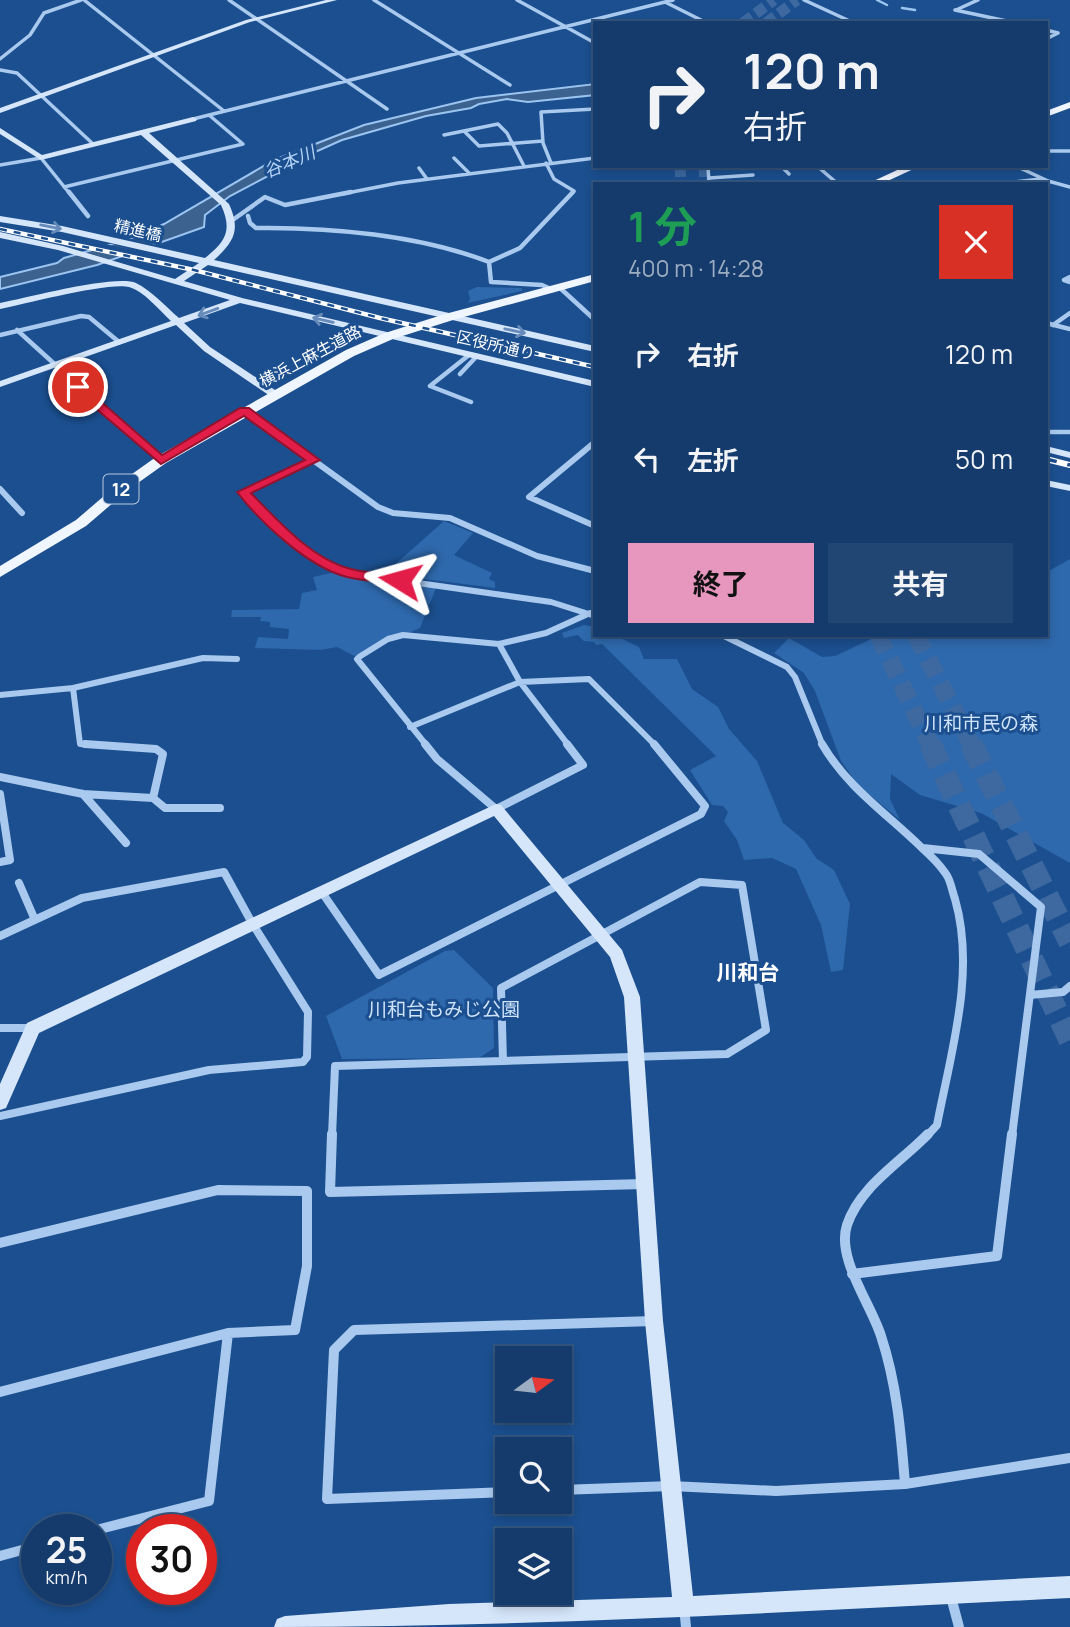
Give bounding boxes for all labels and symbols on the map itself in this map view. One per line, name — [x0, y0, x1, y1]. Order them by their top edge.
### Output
water label: 谷本川 — [259, 139, 320, 183]
street label: 精進橋 — [112, 214, 164, 246]
one-way arrow — [39, 220, 61, 234]
one-way arrow — [198, 307, 220, 319]
one-way arrow — [312, 313, 335, 326]
street label: 横浜上麻生道路 — [255, 320, 365, 392]
street label: 区役所通り — [455, 325, 537, 365]
one-way arrow — [503, 325, 526, 339]
pin — [48, 357, 108, 417]
road number: 12 — [104, 475, 138, 504]
position arrow — [363, 543, 437, 617]
park label: 川和市民の森 — [924, 710, 1038, 736]
district label: 川和台 — [717, 958, 780, 986]
park label: 川和台もみじ公園 — [368, 996, 520, 1022]
north arrow — [495, 1346, 572, 1423]
speed limit sign: 30 — [126, 1514, 217, 1605]

